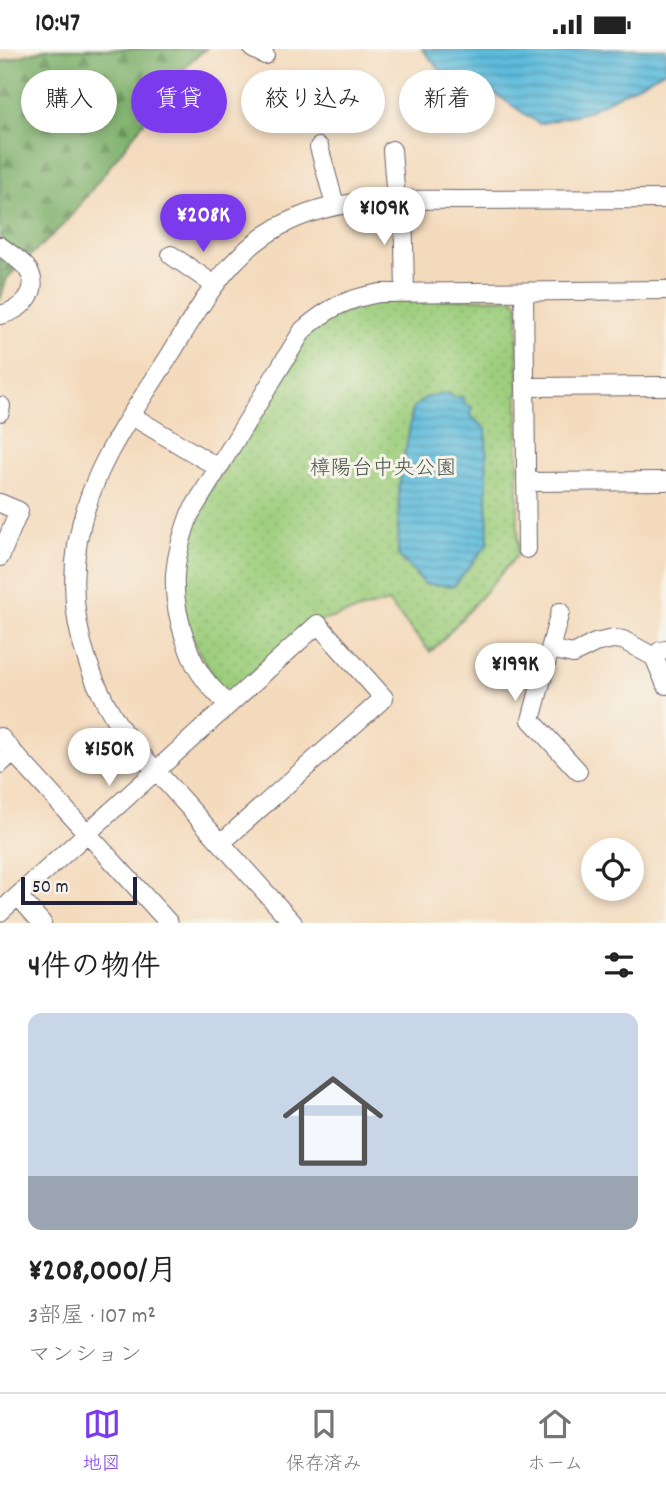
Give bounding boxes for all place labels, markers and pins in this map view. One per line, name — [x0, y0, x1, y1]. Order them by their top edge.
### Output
pin: ¥109K — [335, 187, 433, 247]
pin: ¥208K — [154, 195, 252, 254]
pin: ¥199K — [466, 643, 564, 703]
pin: ¥150K — [60, 729, 158, 788]

